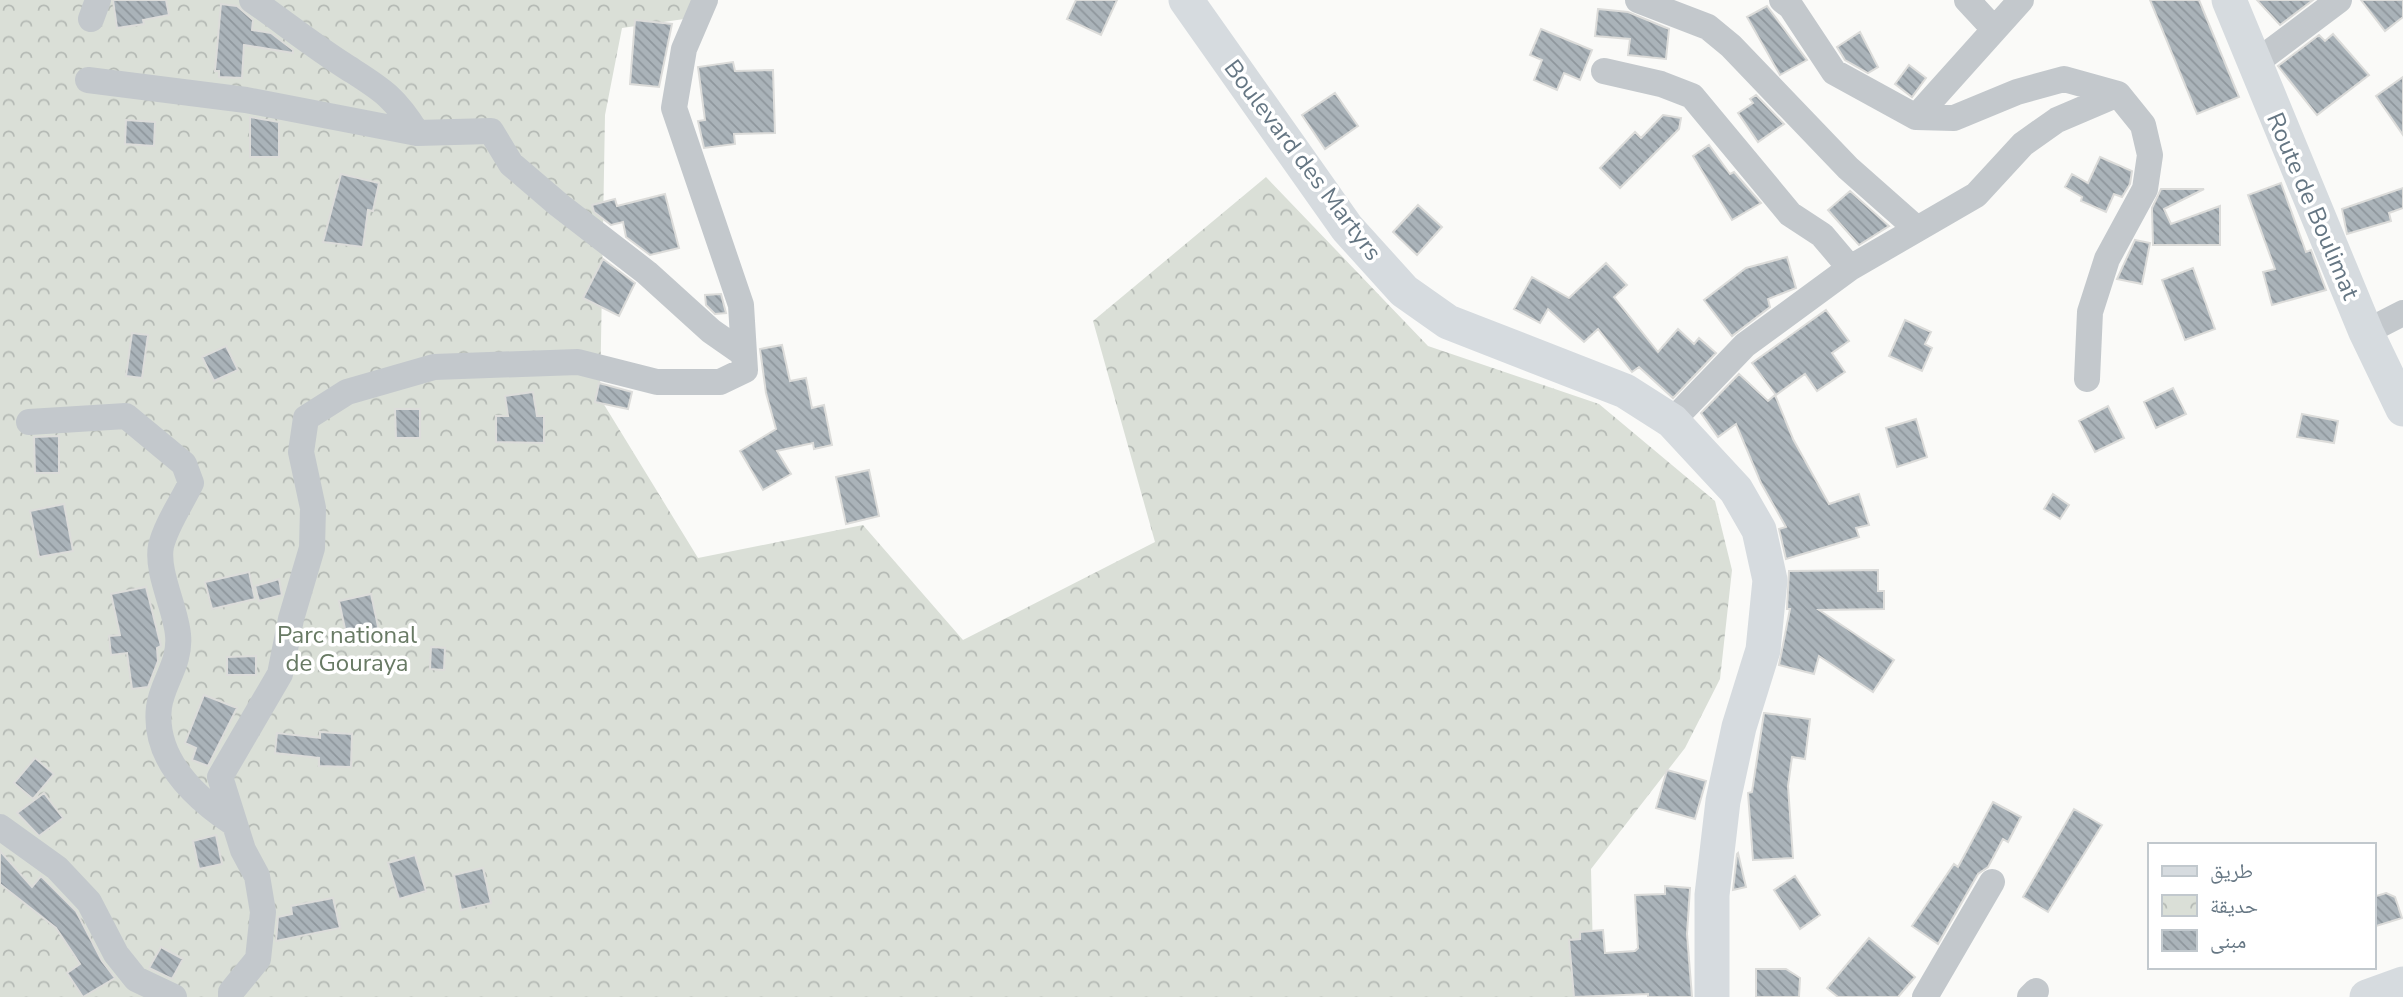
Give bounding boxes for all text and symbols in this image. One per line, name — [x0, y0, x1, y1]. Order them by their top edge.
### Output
street label: Boulevard des Martyrs — [1217, 53, 1389, 267]
street label: Route de Boulimat — [2259, 108, 2367, 305]
park label: Parc national de Gouraya — [277, 619, 417, 679]
legend — [2148, 843, 2375, 969]
text: طريق — [2210, 857, 2253, 885]
text: حديقة — [2210, 892, 2258, 920]
text: مبنى — [2210, 927, 2246, 955]

